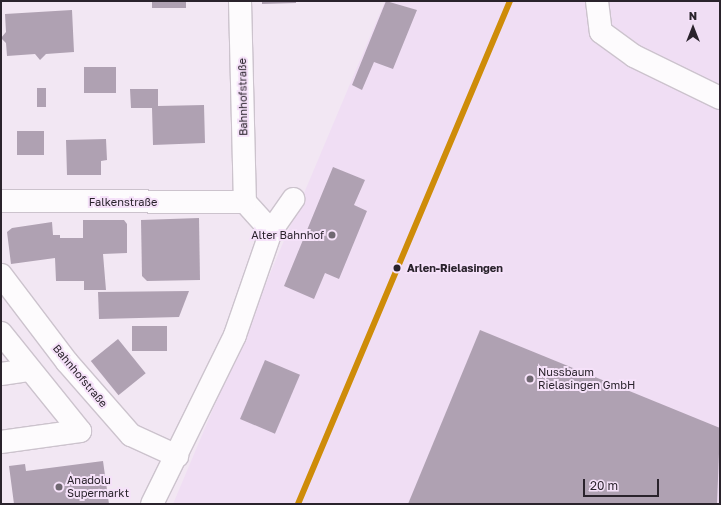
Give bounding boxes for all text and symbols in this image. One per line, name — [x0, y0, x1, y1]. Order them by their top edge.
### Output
north arrow — [673, 8, 713, 48]
text: N — [689, 9, 697, 22]
street label: Bahnhofstraße — [236, 58, 250, 136]
street label: Falkenstraße — [89, 195, 157, 209]
place label: Alter Bahnhof — [251, 228, 324, 242]
marker: Alter Bahnhof — [327, 230, 337, 240]
marker: Arlen-Rielasingen — [390, 261, 404, 275]
place label: Arlen-Rielasingen — [407, 261, 503, 275]
street label: Bahnhofstraße — [50, 342, 110, 410]
place label: Nussbaum Rielasingen GmbH — [538, 366, 635, 392]
marker: Nussbaum Rielasingen GmbH — [525, 374, 535, 384]
scale bar — [585, 471, 661, 497]
place label: Anadolu Supermarkt — [67, 474, 129, 500]
text: 20 m — [590, 478, 618, 493]
marker: Anadolu Supermarkt — [54, 482, 64, 492]

